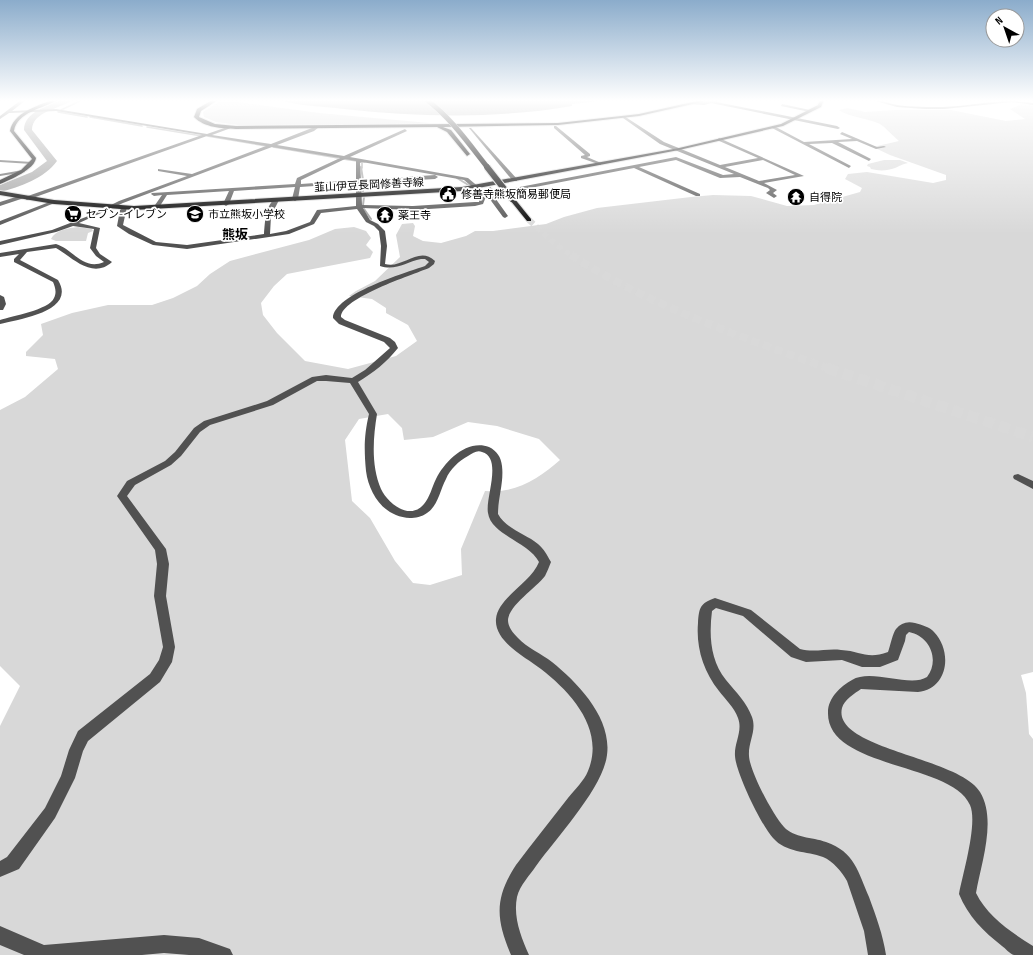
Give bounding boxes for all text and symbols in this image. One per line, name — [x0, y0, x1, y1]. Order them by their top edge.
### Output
north arrow — [985, 8, 1025, 48]
text: N — [992, 14, 1005, 28]
street label: 韮山伊豆長岡修善寺線 — [314, 176, 424, 194]
public building icon: 修善寺熊坂簡易郵便局 — [438, 184, 458, 204]
temple icon: 自得院 — [786, 187, 806, 207]
place label: 修善寺熊坂簡易郵便局 — [461, 188, 571, 201]
place label: 自得院 — [809, 191, 842, 204]
supermarket icon: セブン-イレブン — [63, 204, 83, 224]
school or university icon: 市立熊坂小学校 — [185, 204, 205, 224]
temple icon: 薬王寺 — [375, 205, 395, 225]
place label: セブン-イレブン — [86, 208, 167, 221]
place label: 市立熊坂小学校 — [208, 208, 285, 221]
place label: 薬王寺 — [398, 209, 431, 222]
district label: 熊坂 — [222, 227, 248, 243]

